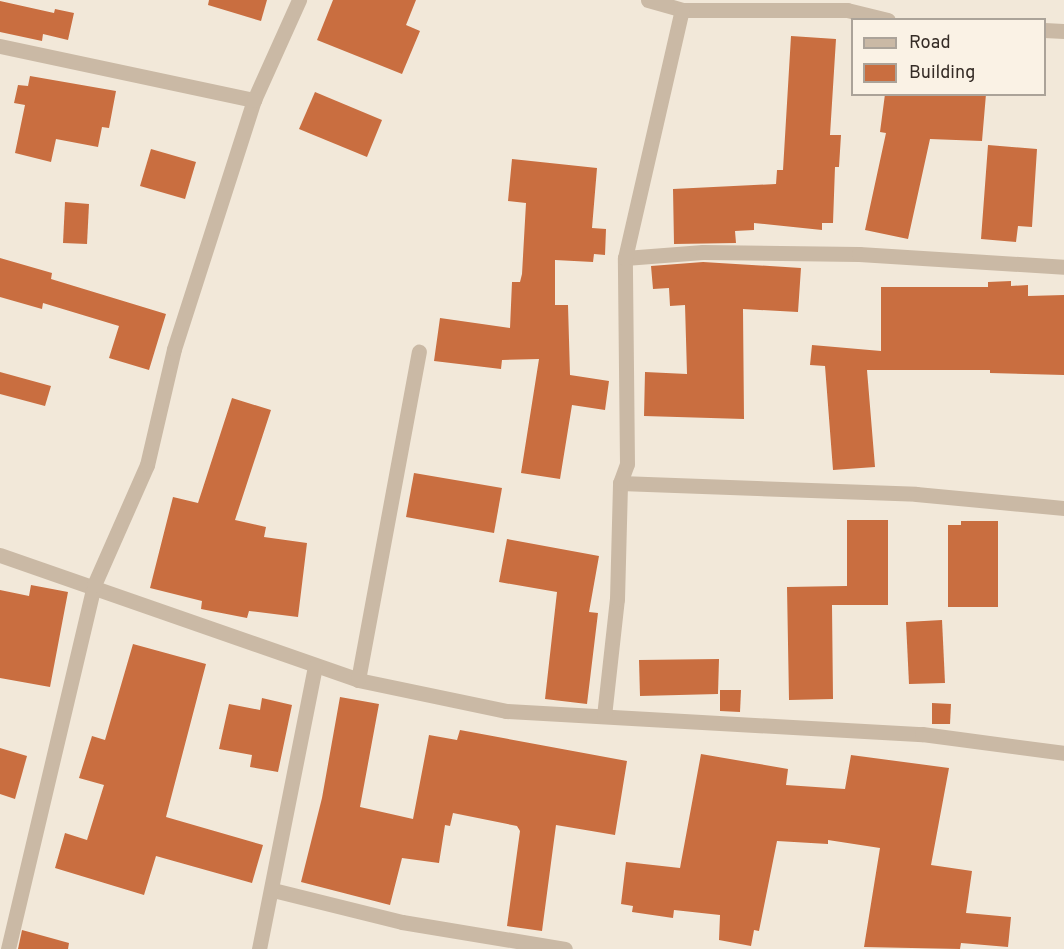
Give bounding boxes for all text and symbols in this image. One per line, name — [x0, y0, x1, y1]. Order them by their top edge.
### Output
legend — [851, 18, 1046, 96]
text: Road — [909, 32, 951, 55]
text: Building — [909, 62, 975, 85]

